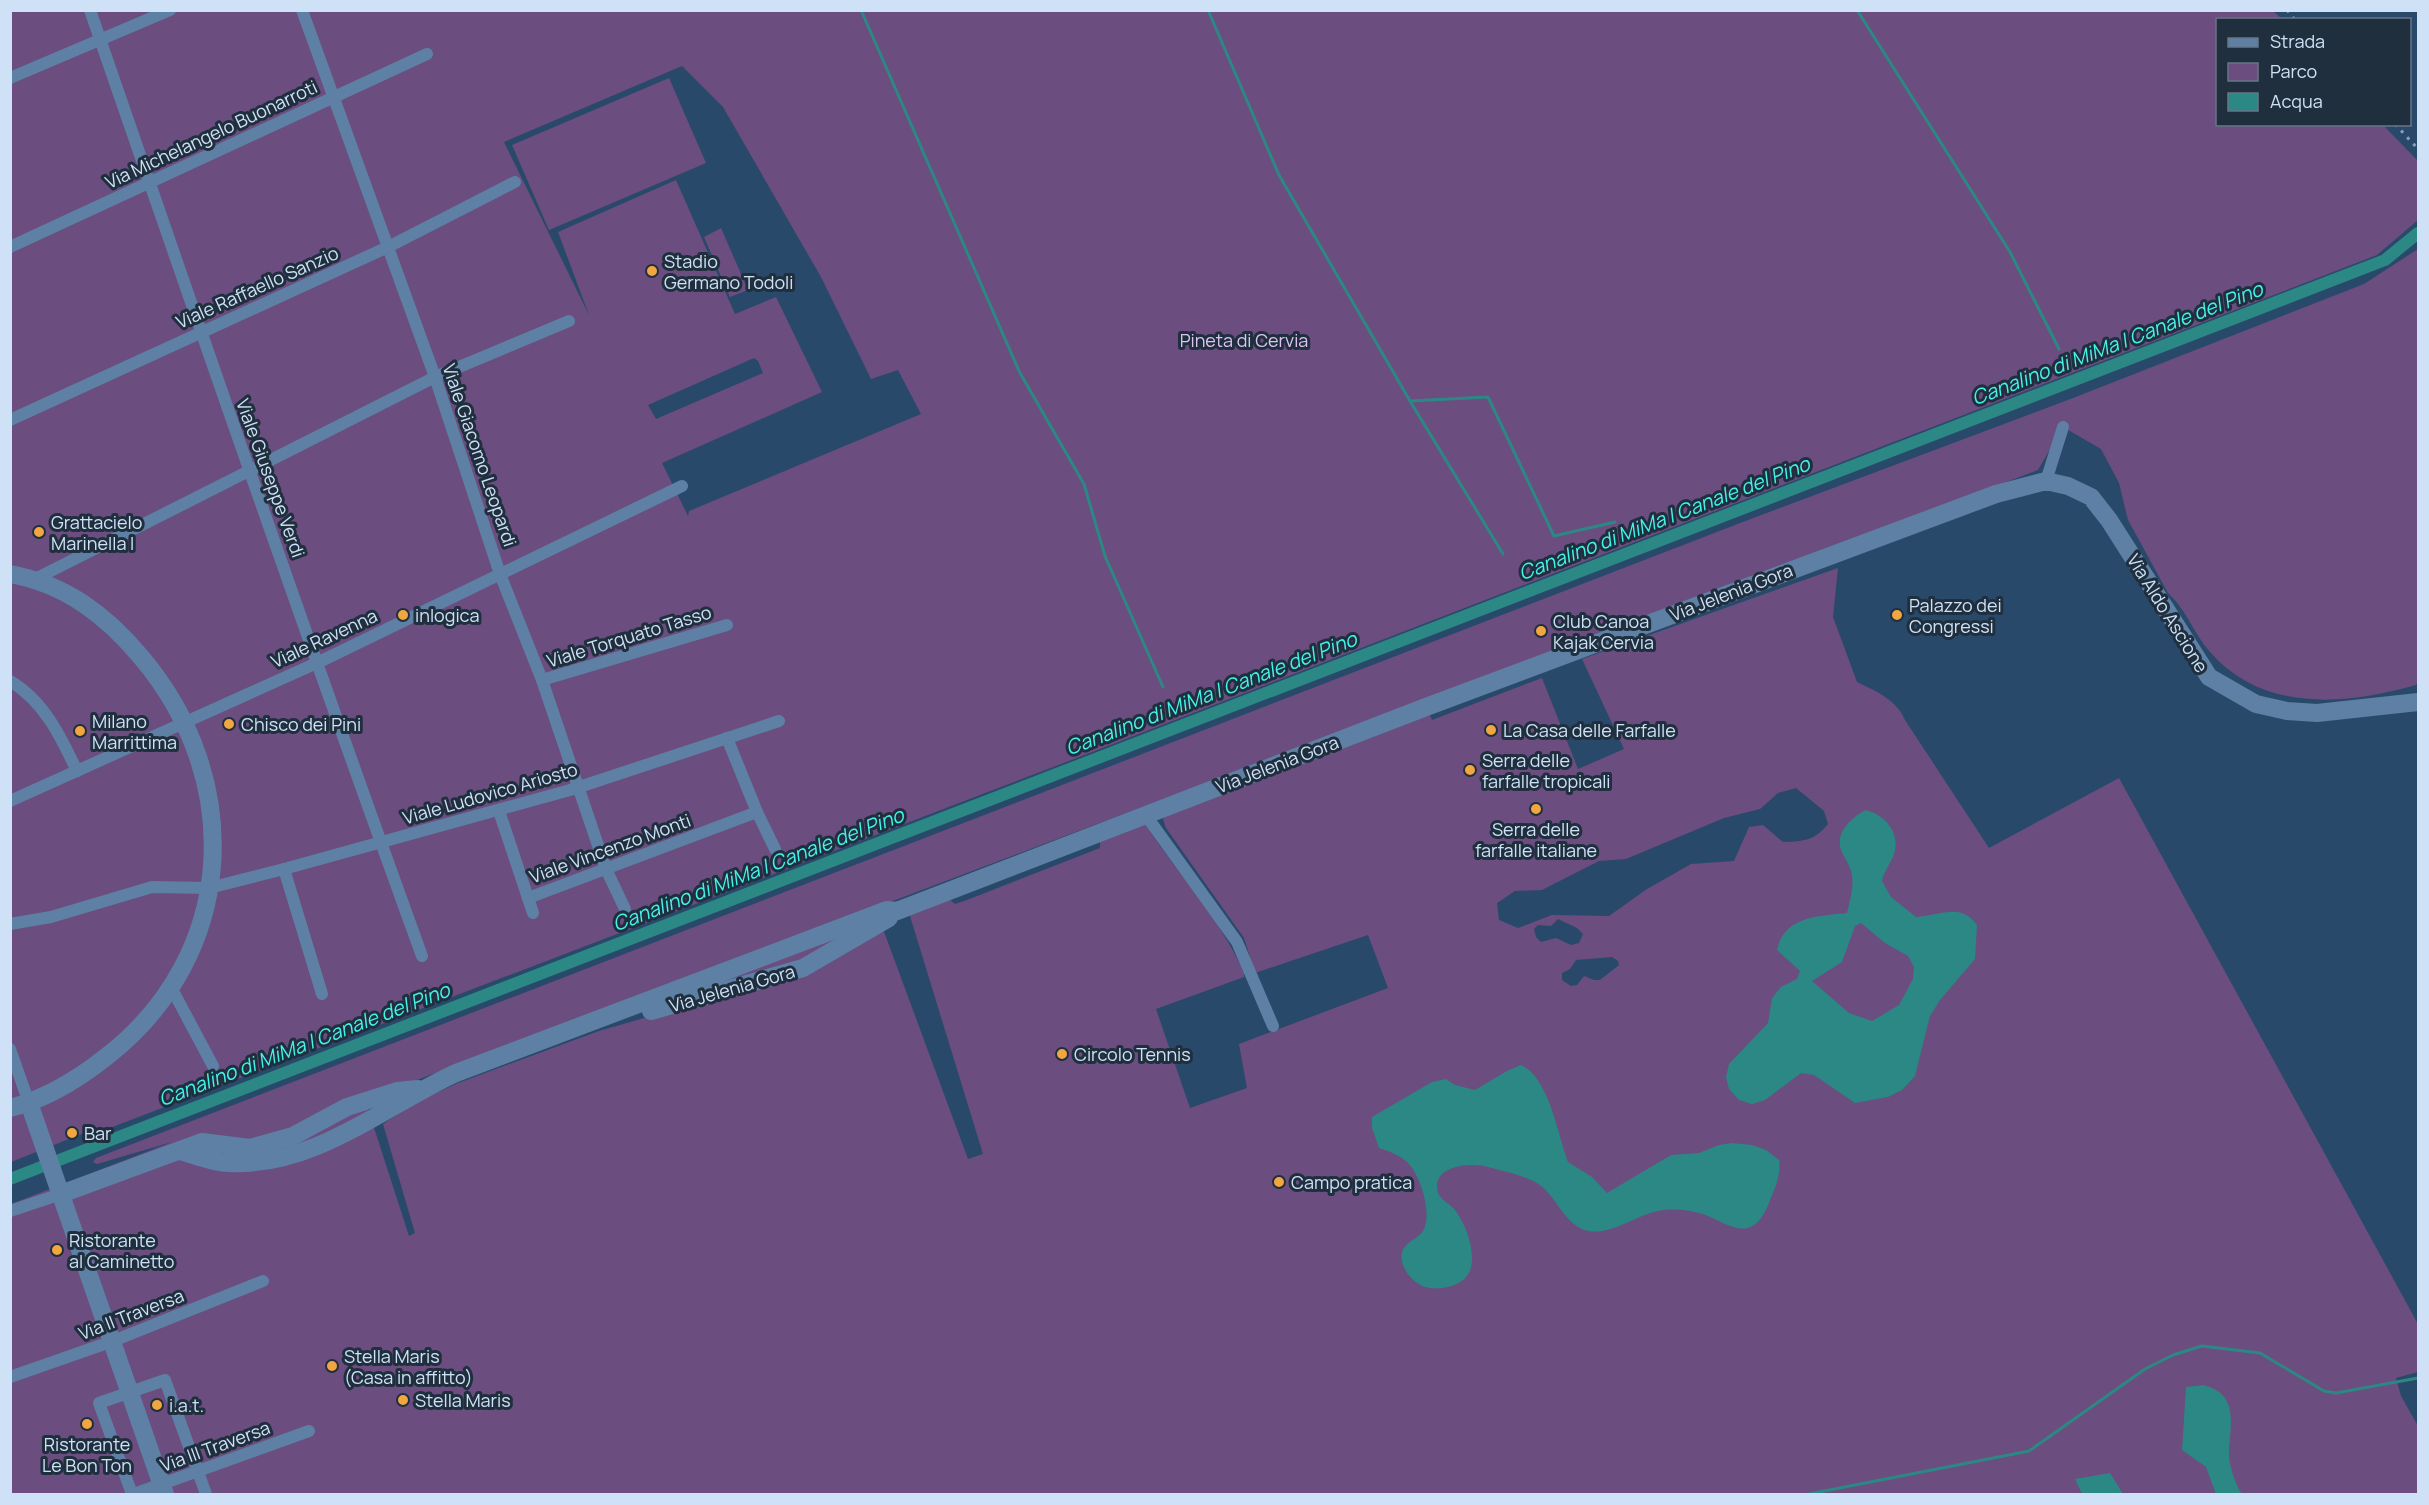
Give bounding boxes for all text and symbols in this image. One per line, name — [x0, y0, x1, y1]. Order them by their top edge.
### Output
legend — [2216, 18, 2411, 126]
text: Strada — [2270, 29, 2325, 53]
text: Parco — [2270, 59, 2317, 83]
street label: Via Michelangelo Buonarroti — [101, 74, 321, 194]
text: Acqua — [2270, 89, 2323, 113]
street label: Viale Raffaello Sanzio — [172, 240, 342, 334]
place label: Stadio Germano Todoli — [664, 249, 794, 294]
marker: Stadio Germano Todoli — [645, 264, 659, 278]
water label: Canalino di MiMa | Canale del Pino — [1968, 274, 2268, 411]
park label: Pineta di Cervia — [1180, 328, 1308, 352]
street label: Viale Giacomo Leopardi — [437, 360, 523, 550]
street label: Viale Giuseppe Verdi — [231, 395, 311, 561]
water label: Canalino di MiMa | Canale del Pino — [1515, 449, 1815, 586]
place label: Grattacielo Marinella I — [51, 510, 142, 555]
marker: Grattacielo Marinella I — [32, 525, 46, 539]
street label: Via Aldo Ascione — [2122, 549, 2214, 677]
street label: Via Jelenia Gora — [1666, 558, 1796, 626]
place label: Palazzo dei Congressi — [1909, 593, 2002, 638]
street label: Viale Torquato Tasso — [544, 600, 714, 672]
street label: Viale Ravenna — [267, 603, 381, 673]
place label: inlogica — [415, 603, 480, 627]
marker: inlogica — [396, 608, 410, 622]
marker: Palazzo dei Congressi — [1890, 608, 1904, 622]
place label: Club Canoa Kajak Cervia — [1553, 609, 1654, 654]
water label: Canalino di MiMa | Canale del Pino — [1062, 624, 1362, 761]
marker: Club Canoa Kajak Cervia — [1534, 624, 1548, 638]
place label: Milano Marrittima — [92, 709, 177, 754]
place label: Chisco dei Pini — [241, 712, 361, 736]
marker: Chisco dei Pini — [222, 717, 236, 731]
place label: La Casa delle Farfalle — [1503, 718, 1676, 742]
marker: La Casa delle Farfalle — [1484, 723, 1498, 737]
marker: Milano Marrittima — [73, 724, 87, 738]
street label: Via Jelenia Gora — [1212, 730, 1342, 798]
place label: Serra delle farfalle tropicali — [1482, 748, 1611, 793]
street label: Viale Ludovico Ariosto — [400, 757, 580, 829]
marker: Serra delle farfalle tropicali — [1463, 763, 1477, 777]
water label: Canalino di MiMa | Canale del Pino — [609, 800, 909, 937]
marker: Serra delle farfalle italiane — [1529, 802, 1543, 816]
street label: Viale Vincenzo Monti — [526, 808, 694, 888]
place label: Serra delle farfalle italiane — [1475, 817, 1597, 862]
street label: Via Jelenia Gora — [666, 959, 798, 1017]
water label: Canalino di MiMa | Canale del Pino — [155, 975, 455, 1112]
place label: Circolo Tennis — [1074, 1042, 1191, 1066]
marker: Circolo Tennis — [1055, 1047, 1069, 1061]
place label: Bar — [84, 1121, 112, 1145]
marker: Bar — [65, 1126, 79, 1140]
place label: Campo pratica — [1291, 1170, 1412, 1194]
marker: Campo pratica — [1272, 1175, 1286, 1189]
place label: Ristorante al Caminetto — [69, 1228, 174, 1273]
marker: Ristorante al Caminetto — [50, 1243, 64, 1257]
street label: Via II Traversa — [75, 1283, 187, 1345]
place label: Stella Maris (Casa in affitto) — [344, 1344, 473, 1389]
marker: Stella Maris (Casa in affitto) — [325, 1359, 339, 1373]
place label: Stella Maris — [415, 1388, 511, 1412]
place label: i.a.t. — [169, 1393, 204, 1417]
marker: Stella Maris — [396, 1393, 410, 1407]
marker: i.a.t. — [150, 1398, 164, 1412]
street label: Via III Traversa — [157, 1415, 273, 1477]
marker: Ristorante Le Bon Ton — [80, 1417, 94, 1431]
place label: Ristorante Le Bon Ton — [42, 1432, 132, 1477]

